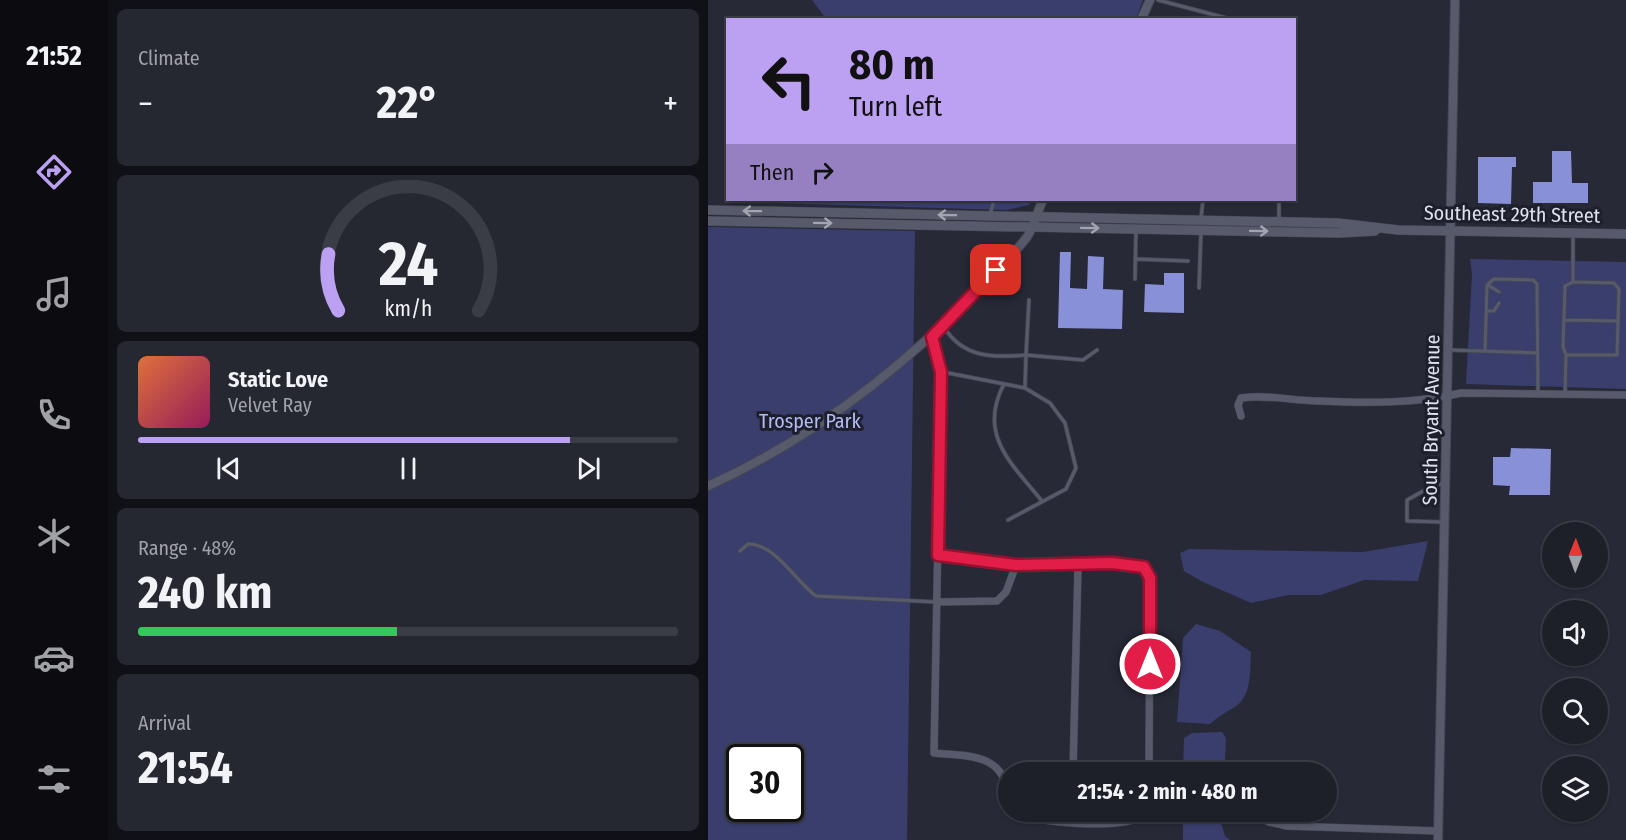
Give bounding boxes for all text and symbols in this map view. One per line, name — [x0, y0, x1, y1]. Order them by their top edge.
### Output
text: 21:52 — [26, 40, 82, 72]
text: 80 m — [849, 40, 935, 90]
icon: left — [750, 42, 828, 120]
text: Climate — [138, 46, 200, 70]
text: 22° — [377, 76, 439, 130]
text: − — [138, 84, 153, 124]
text: + — [663, 84, 678, 124]
text: Turn left — [849, 91, 942, 123]
icon: directions — [33, 151, 75, 193]
icon: right — [806, 156, 839, 189]
text: Then — [750, 159, 794, 186]
street label: Southeast 29th Street — [1424, 200, 1601, 228]
one-way arrow — [742, 205, 762, 217]
one-way arrow — [937, 210, 957, 221]
one-way arrow — [813, 217, 833, 229]
one-way arrow — [1079, 222, 1099, 234]
one-way arrow — [1249, 226, 1269, 237]
text: 24 — [377, 227, 438, 302]
pin — [970, 244, 1021, 295]
icon: arrive — [979, 253, 1012, 286]
icon: music — [33, 273, 75, 315]
text: km/h — [384, 296, 432, 322]
street label: South Bryant Avenue — [1418, 334, 1444, 506]
text: Static Love — [228, 366, 328, 393]
text: Velvet Ray — [228, 393, 312, 417]
icon: phone — [33, 394, 75, 436]
park label: Trosper Park — [759, 409, 862, 433]
icon: previous — [212, 452, 245, 485]
icon: pause — [392, 452, 425, 485]
icon: next — [572, 452, 605, 485]
icon: climate — [33, 515, 75, 557]
north arrow — [1542, 522, 1608, 588]
map controls — [1542, 522, 1608, 822]
text: Range · 48% — [138, 536, 236, 560]
text: 240 km — [138, 566, 272, 620]
button: sound — [1542, 600, 1608, 666]
position arrow — [1118, 632, 1182, 696]
icon: car — [33, 637, 75, 679]
button: search — [1542, 678, 1608, 744]
text: Arrival — [138, 711, 191, 735]
text: 21:54 — [138, 741, 233, 795]
speed limit sign: 30 — [726, 744, 804, 822]
button: layers — [1542, 756, 1608, 822]
icon: filters — [33, 758, 75, 800]
text: 21:54 · 2 min · 480 m — [1078, 778, 1257, 805]

